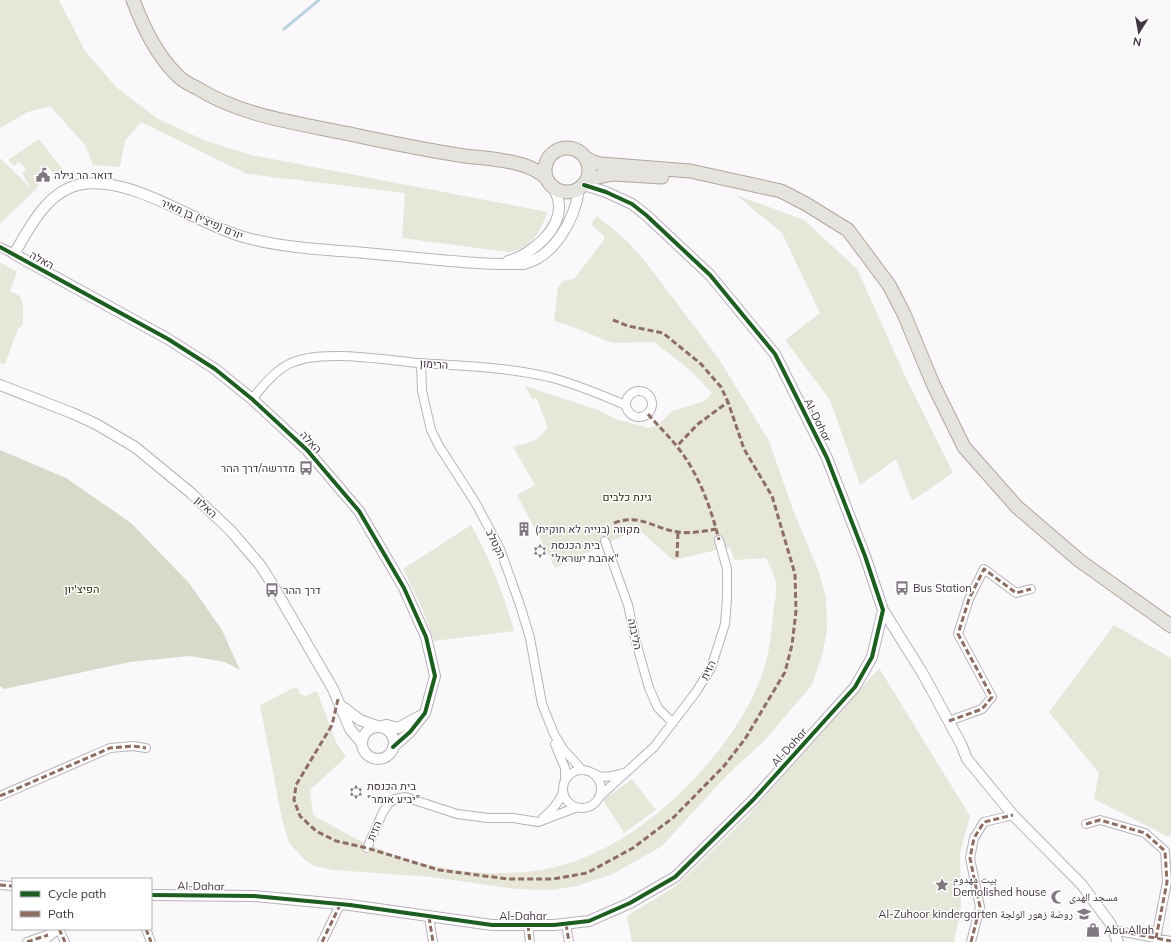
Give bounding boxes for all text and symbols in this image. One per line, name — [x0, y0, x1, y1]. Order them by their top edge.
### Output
north arrow — [1119, 12, 1159, 52]
text: N — [1132, 34, 1143, 49]
public building icon: דואר הר גילה — [35, 167, 51, 183]
place label: דואר הר גילה — [54, 168, 113, 182]
street label: יורם (פיצ'י) בן מאיר — [159, 195, 245, 243]
street label: האלה — [27, 248, 57, 272]
street label: הרימון — [419, 356, 449, 372]
street label: Al-Dahar — [801, 396, 835, 444]
street label: האלה — [297, 428, 325, 456]
bus stop icon: מדרשה/דרך ההר — [298, 460, 314, 476]
place label: מדרשה/דרך ההר — [221, 461, 295, 475]
park label: גינת כלבים — [603, 490, 651, 504]
street label: האלון — [192, 493, 220, 521]
building icon: מקווה (בנייה לא חוקית) — [516, 521, 532, 537]
place label: מקווה (בנייה לא חוקית) — [535, 522, 640, 536]
street label: הקטלב — [483, 527, 509, 561]
place label: בית הכנסת "אהבת ישראל" — [551, 538, 619, 565]
synagogue icon: בית הכנסת "אהבת ישראל" — [532, 543, 548, 559]
bus stop icon: Bus Station — [894, 580, 910, 596]
place label: Bus Station — [913, 581, 972, 595]
park label: הפיצ'יון — [65, 582, 99, 596]
bus stop icon: דרך ההר — [264, 582, 280, 598]
place label: דרך ההר — [283, 583, 321, 597]
street label: הליבנה — [625, 617, 645, 651]
street label: הזית — [697, 658, 719, 682]
street label: Al-Dahar — [768, 725, 810, 769]
place label: בית הכנסת "יביע אומר" — [367, 779, 420, 806]
synagogue icon: בית הכנסת "יביע אומר" — [348, 784, 364, 800]
street label: הזית — [364, 819, 384, 843]
place label: بيت مهدوم Demolished house — [953, 872, 1046, 899]
place icon: بيت مهدوم Demolished house — [934, 877, 950, 893]
legend — [12, 878, 152, 930]
street label: Al-Dahar — [177, 879, 225, 893]
text: Cycle path — [48, 886, 106, 901]
mosque icon: مسجد الهدى — [1050, 889, 1066, 905]
place label: مسجد الهدى — [1069, 890, 1118, 904]
text: Path — [48, 906, 74, 921]
school or university icon: Al-Zuhoor kindergarten روضة زهور الولجة — [1076, 906, 1092, 922]
place label: Al-Zuhoor kindergarten روضة زهور الولجة — [878, 907, 1073, 921]
street label: Al-Dahar — [499, 909, 547, 923]
shop icon: Abu Allah — [1085, 922, 1101, 938]
place label: Abu Allah — [1104, 923, 1154, 937]

